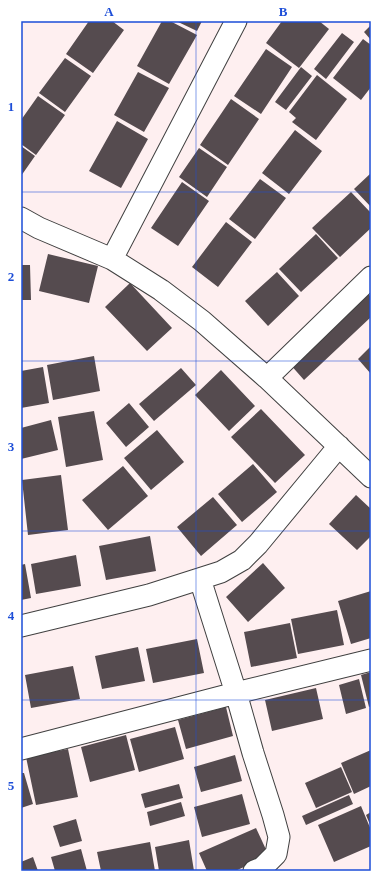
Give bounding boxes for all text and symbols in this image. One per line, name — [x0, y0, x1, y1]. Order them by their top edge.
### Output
text: A — [104, 4, 114, 19]
text: B — [279, 4, 288, 19]
text: 1 — [8, 99, 14, 114]
text: 2 — [8, 269, 14, 284]
text: 3 — [8, 439, 15, 454]
text: 4 — [8, 608, 15, 623]
text: 5 — [8, 778, 15, 793]

